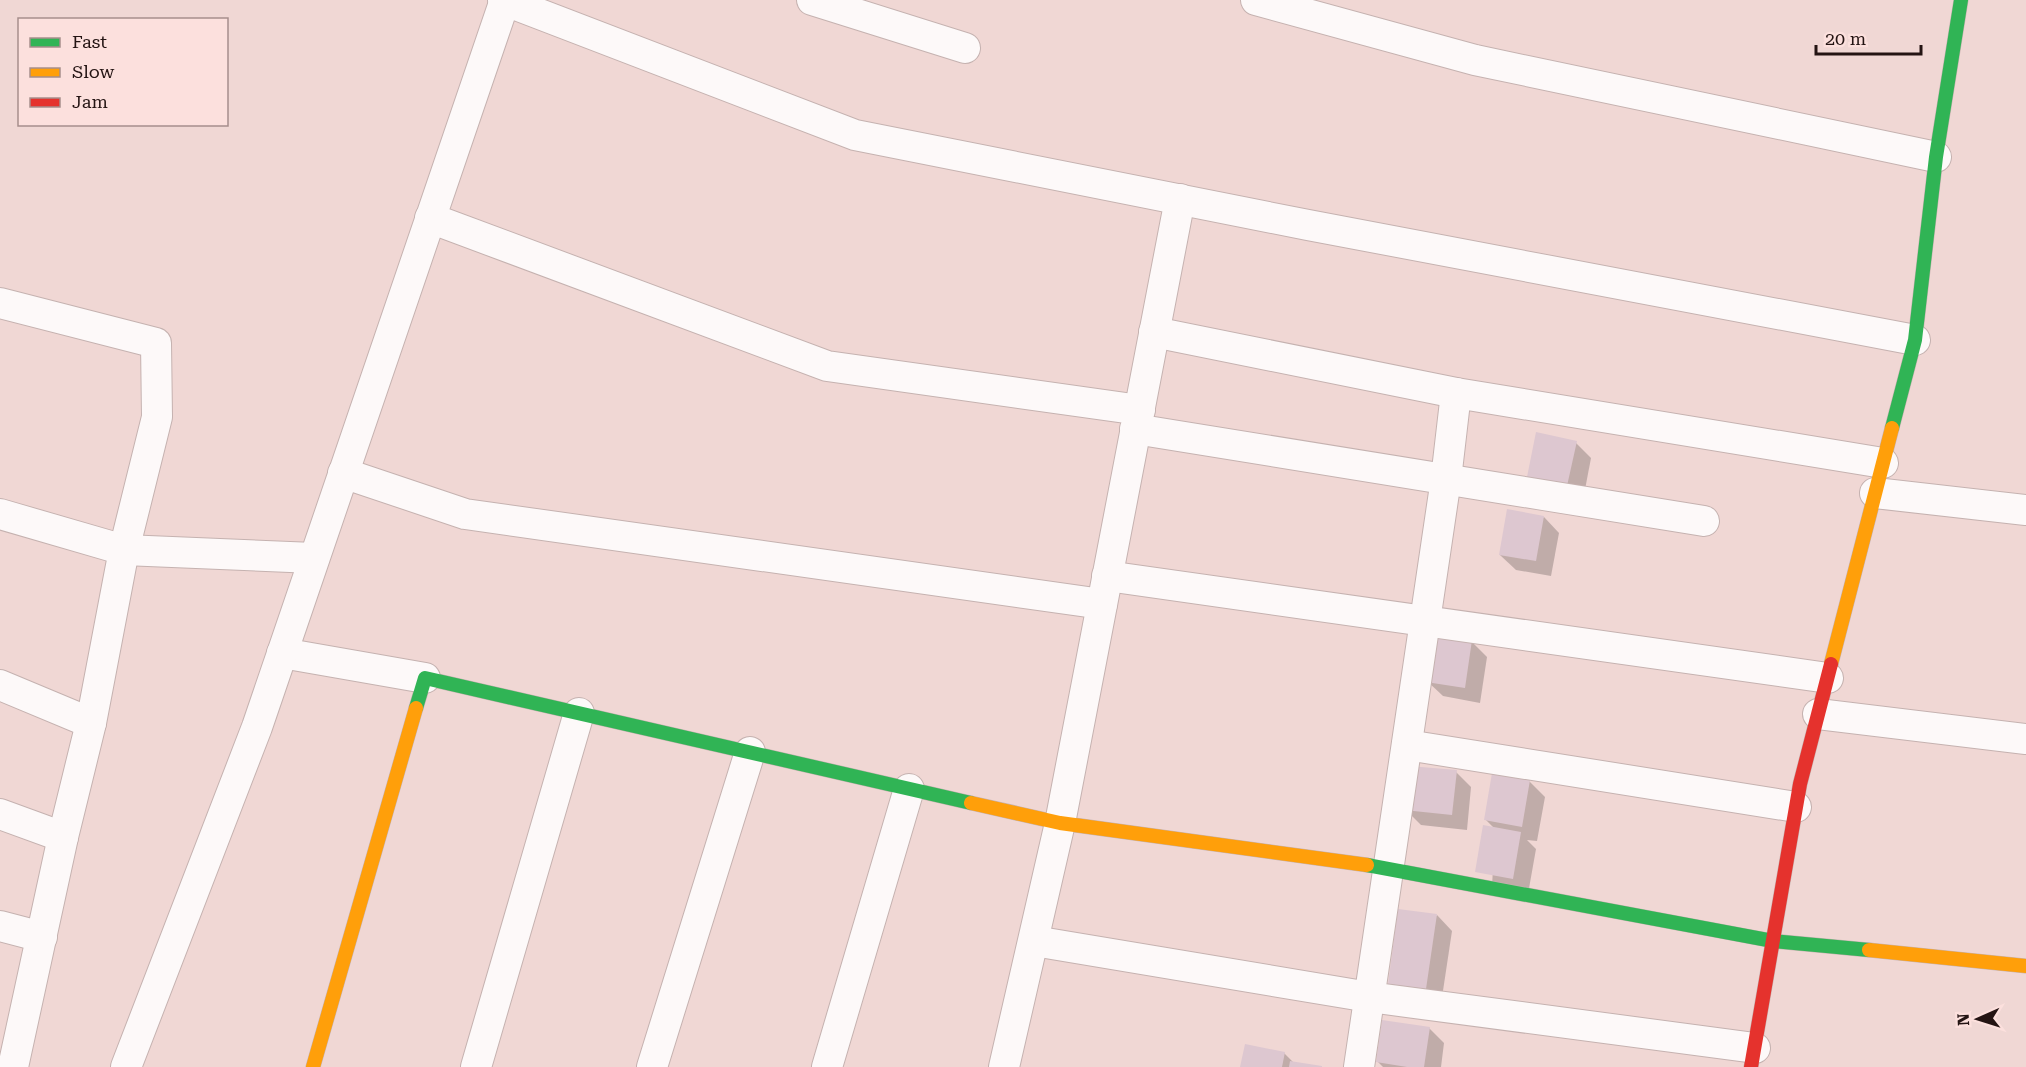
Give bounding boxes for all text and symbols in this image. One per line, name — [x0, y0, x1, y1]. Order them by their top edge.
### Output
legend — [18, 18, 228, 126]
scale bar — [1816, 18, 1921, 56]
text: 20 m — [1825, 28, 1866, 49]
text: Fast — [72, 31, 107, 52]
text: Slow — [72, 61, 114, 82]
text: Jam — [72, 91, 108, 112]
north arrow — [1948, 989, 2008, 1049]
text: N — [1954, 1013, 1973, 1026]

